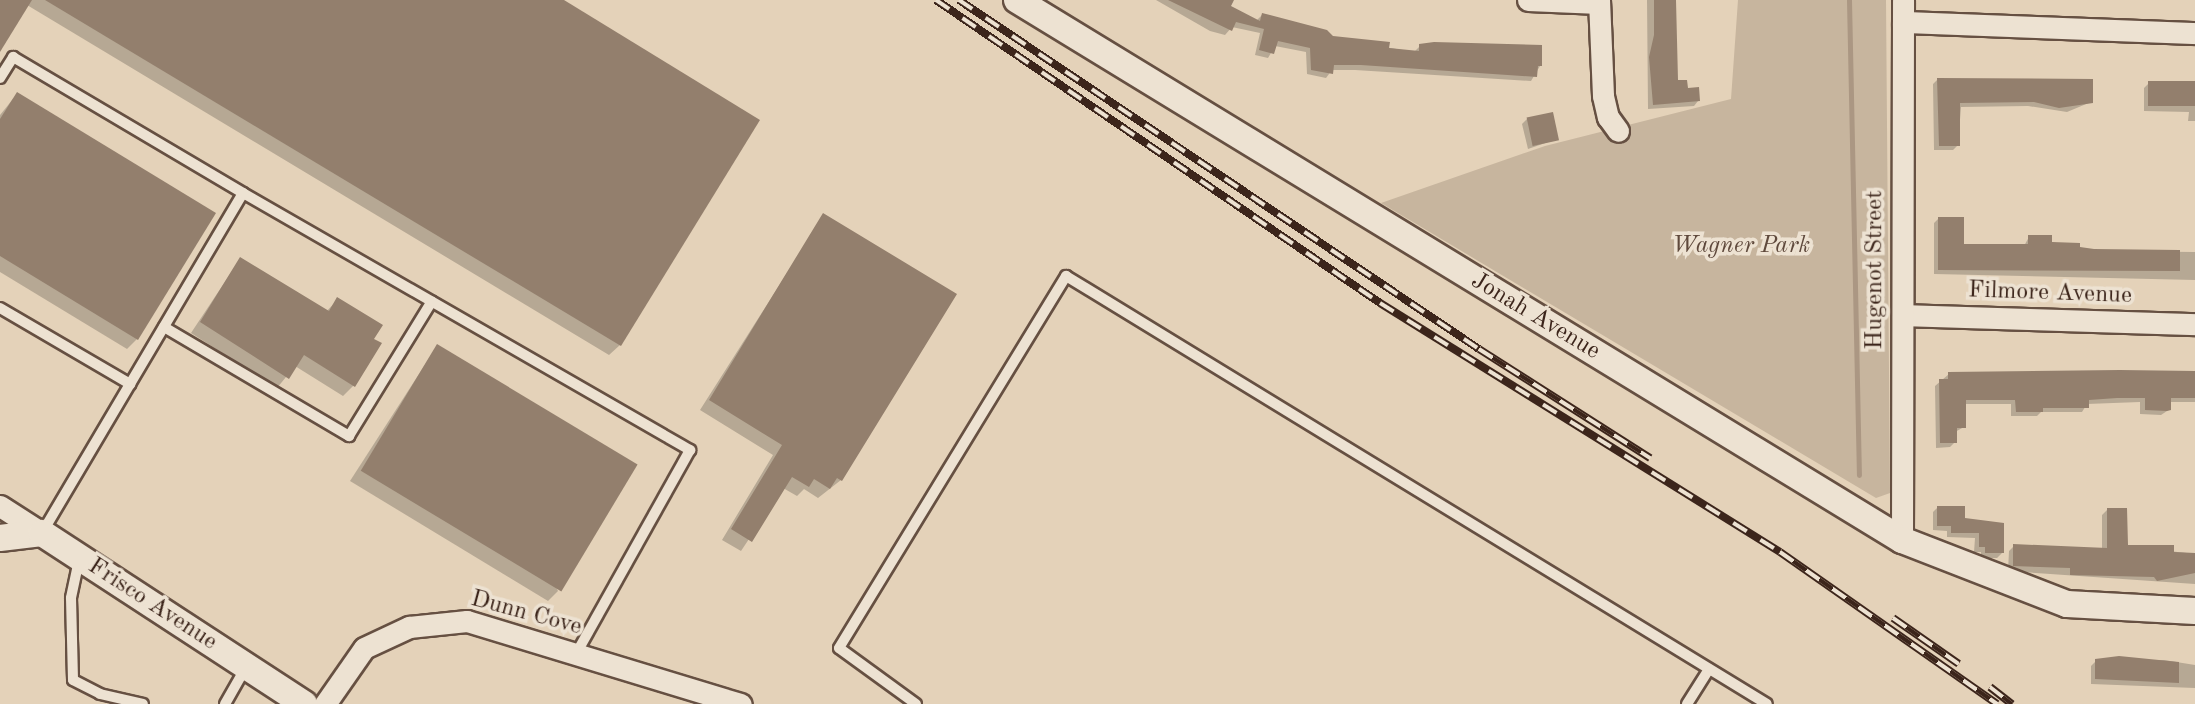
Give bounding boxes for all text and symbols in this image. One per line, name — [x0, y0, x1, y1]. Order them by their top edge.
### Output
street label: Hugenot Street — [1862, 190, 1890, 350]
park label: Wagner Park — [1672, 233, 1810, 261]
street label: Jonah Avenue — [1465, 267, 1605, 367]
street label: Filmore Avenue — [1968, 277, 2132, 311]
street label: Frisco Avenue — [82, 553, 222, 657]
street label: Dunn Cove — [467, 585, 585, 643]

